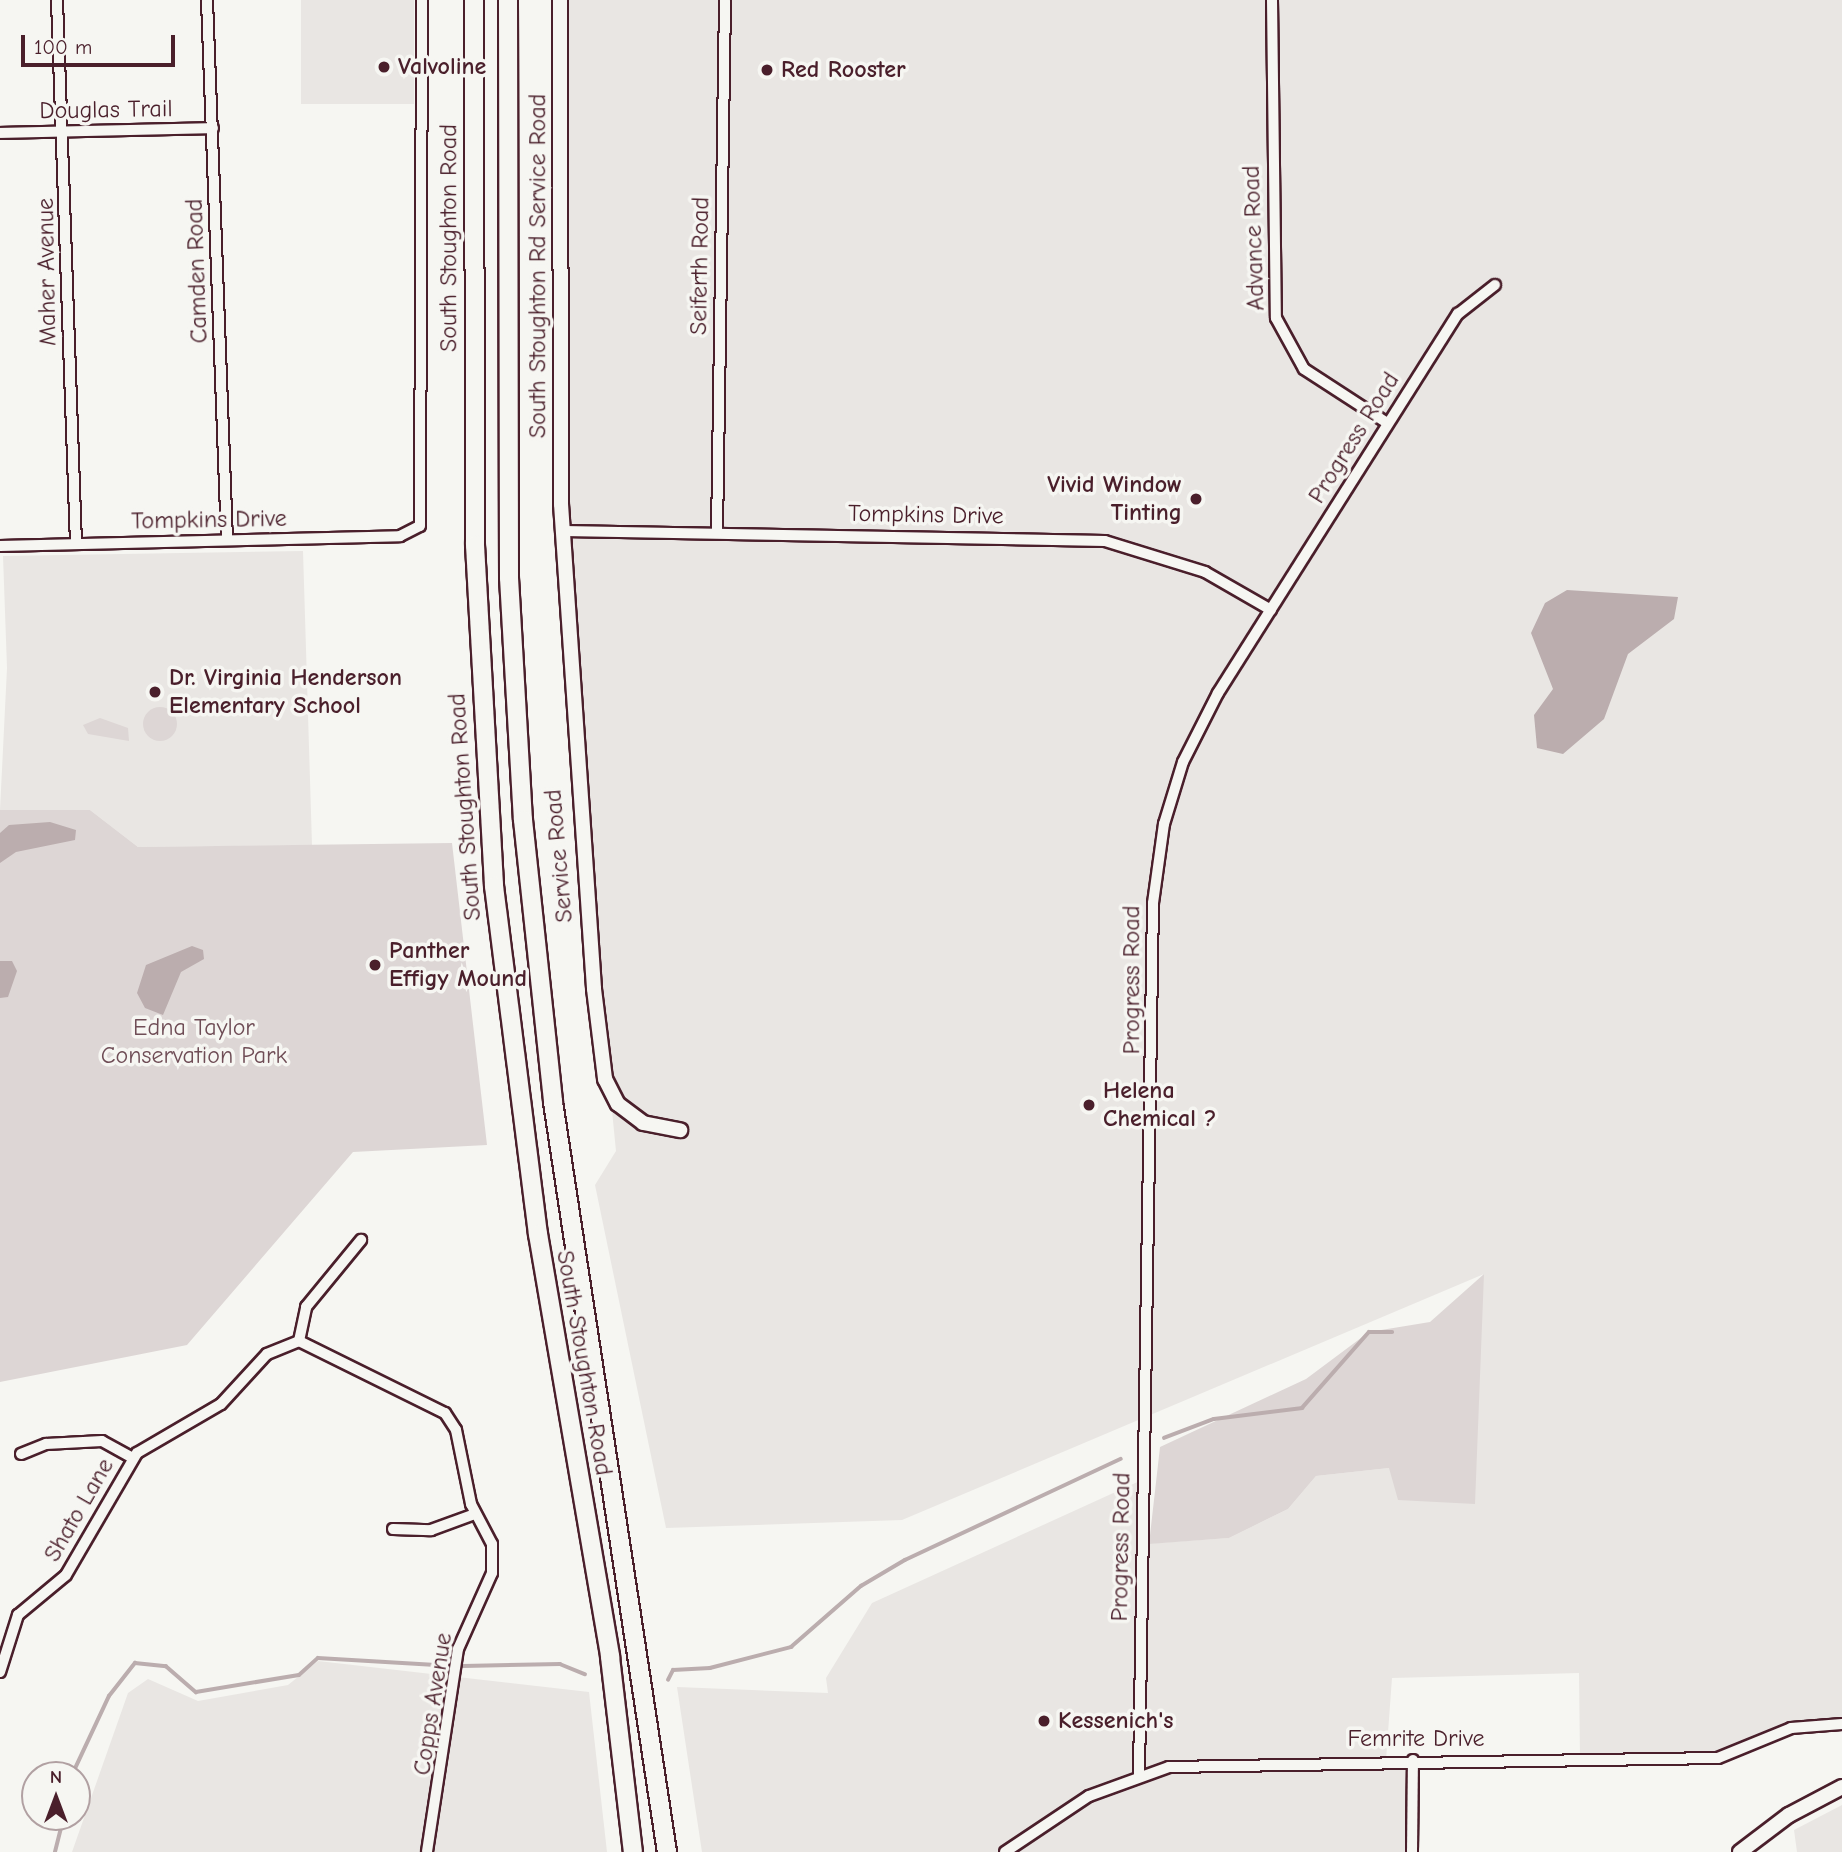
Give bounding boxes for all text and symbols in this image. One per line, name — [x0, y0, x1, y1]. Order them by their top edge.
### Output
scale bar — [24, 21, 178, 65]
text: 100 m — [34, 35, 92, 59]
place label: Valvoline — [398, 53, 486, 81]
place label: Red Rooster — [781, 56, 906, 84]
marker: Valvoline — [376, 59, 392, 75]
marker: Red Rooster — [759, 62, 775, 78]
street label: Douglas Trail — [39, 94, 173, 126]
street label: South Stoughton Rd Service Road — [524, 94, 552, 438]
street label: South Stoughton Road — [435, 124, 463, 352]
street label: Advance Road — [1237, 165, 1271, 311]
street label: Seiferth Road — [684, 197, 716, 335]
street label: Maher Avenue — [31, 198, 63, 346]
street label: Camden Road — [180, 198, 214, 344]
street label: Progress Road — [1302, 367, 1406, 509]
place label: Vivid Window Tinting — [1047, 471, 1182, 527]
marker: Vivid Window Tinting — [1188, 491, 1204, 507]
street label: Tompkins Drive — [848, 499, 1004, 531]
street label: Tompkins Drive — [131, 504, 287, 536]
place label: Dr. Virginia Henderson Elementary School — [169, 664, 402, 720]
marker: Dr. Virginia Henderson Elementary School — [147, 684, 163, 700]
street label: South Stoughton Road — [443, 692, 487, 922]
street label: Service Road — [539, 788, 579, 924]
street label: Progress Road — [1118, 906, 1146, 1054]
place label: Panther Effigy Mound — [389, 937, 527, 993]
marker: Panther Effigy Mound — [367, 957, 383, 973]
park label: Edna Taylor Conservation Park — [101, 1014, 287, 1070]
place label: Helena Chemical ? — [1103, 1077, 1216, 1133]
marker: Helena Chemical ? — [1081, 1097, 1097, 1113]
street label: South Stoughton Road — [550, 1248, 618, 1478]
street label: Shato Lane — [38, 1453, 120, 1567]
street label: Progress Road — [1105, 1472, 1137, 1622]
street label: Copps Avenue — [408, 1631, 458, 1777]
place label: Kessenich's — [1058, 1707, 1173, 1735]
marker: Kessenich's — [1036, 1713, 1052, 1729]
street label: Femrite Drive — [1347, 1725, 1485, 1753]
north arrow — [21, 1761, 91, 1831]
text: N — [50, 1766, 62, 1788]

